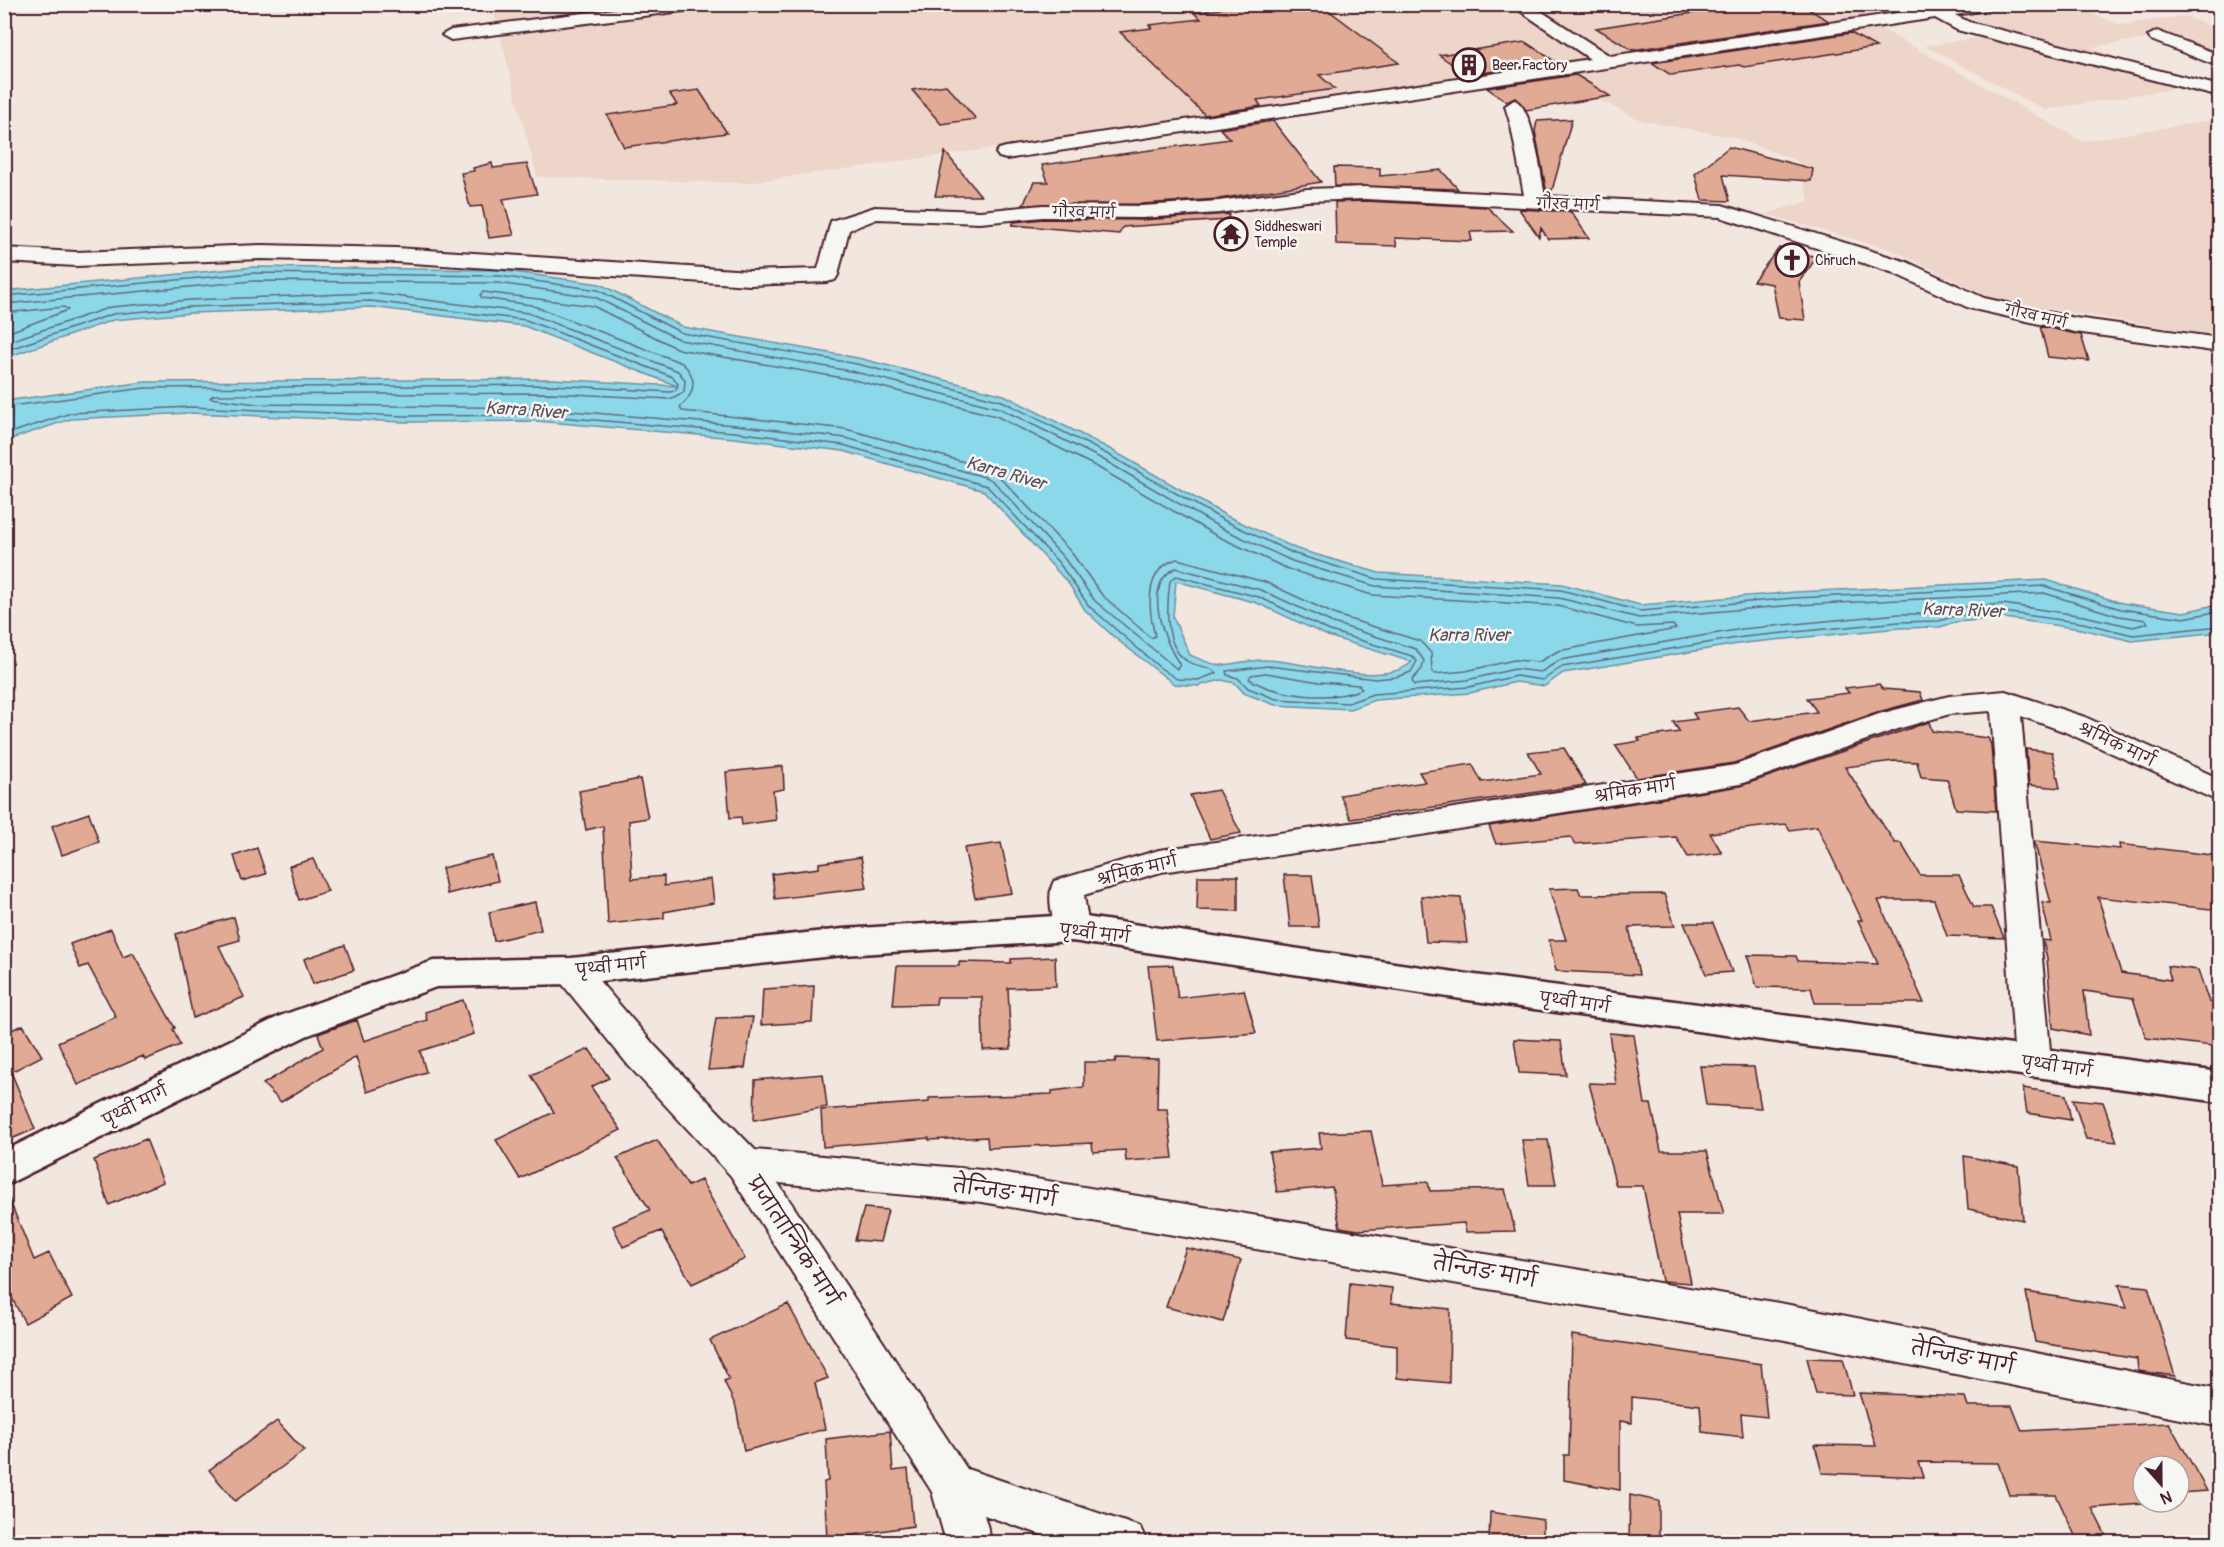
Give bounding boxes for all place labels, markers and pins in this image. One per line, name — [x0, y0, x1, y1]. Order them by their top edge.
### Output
building icon: Beer Factory — [1451, 47, 1487, 83]
place label: Beer Factory — [1492, 57, 1567, 74]
temple icon: Siddheswari Temple — [1213, 216, 1249, 252]
place label: Siddheswari Temple — [1254, 218, 1322, 251]
church icon: Chruch — [1774, 242, 1810, 278]
place label: Chruch — [1815, 252, 1856, 269]

